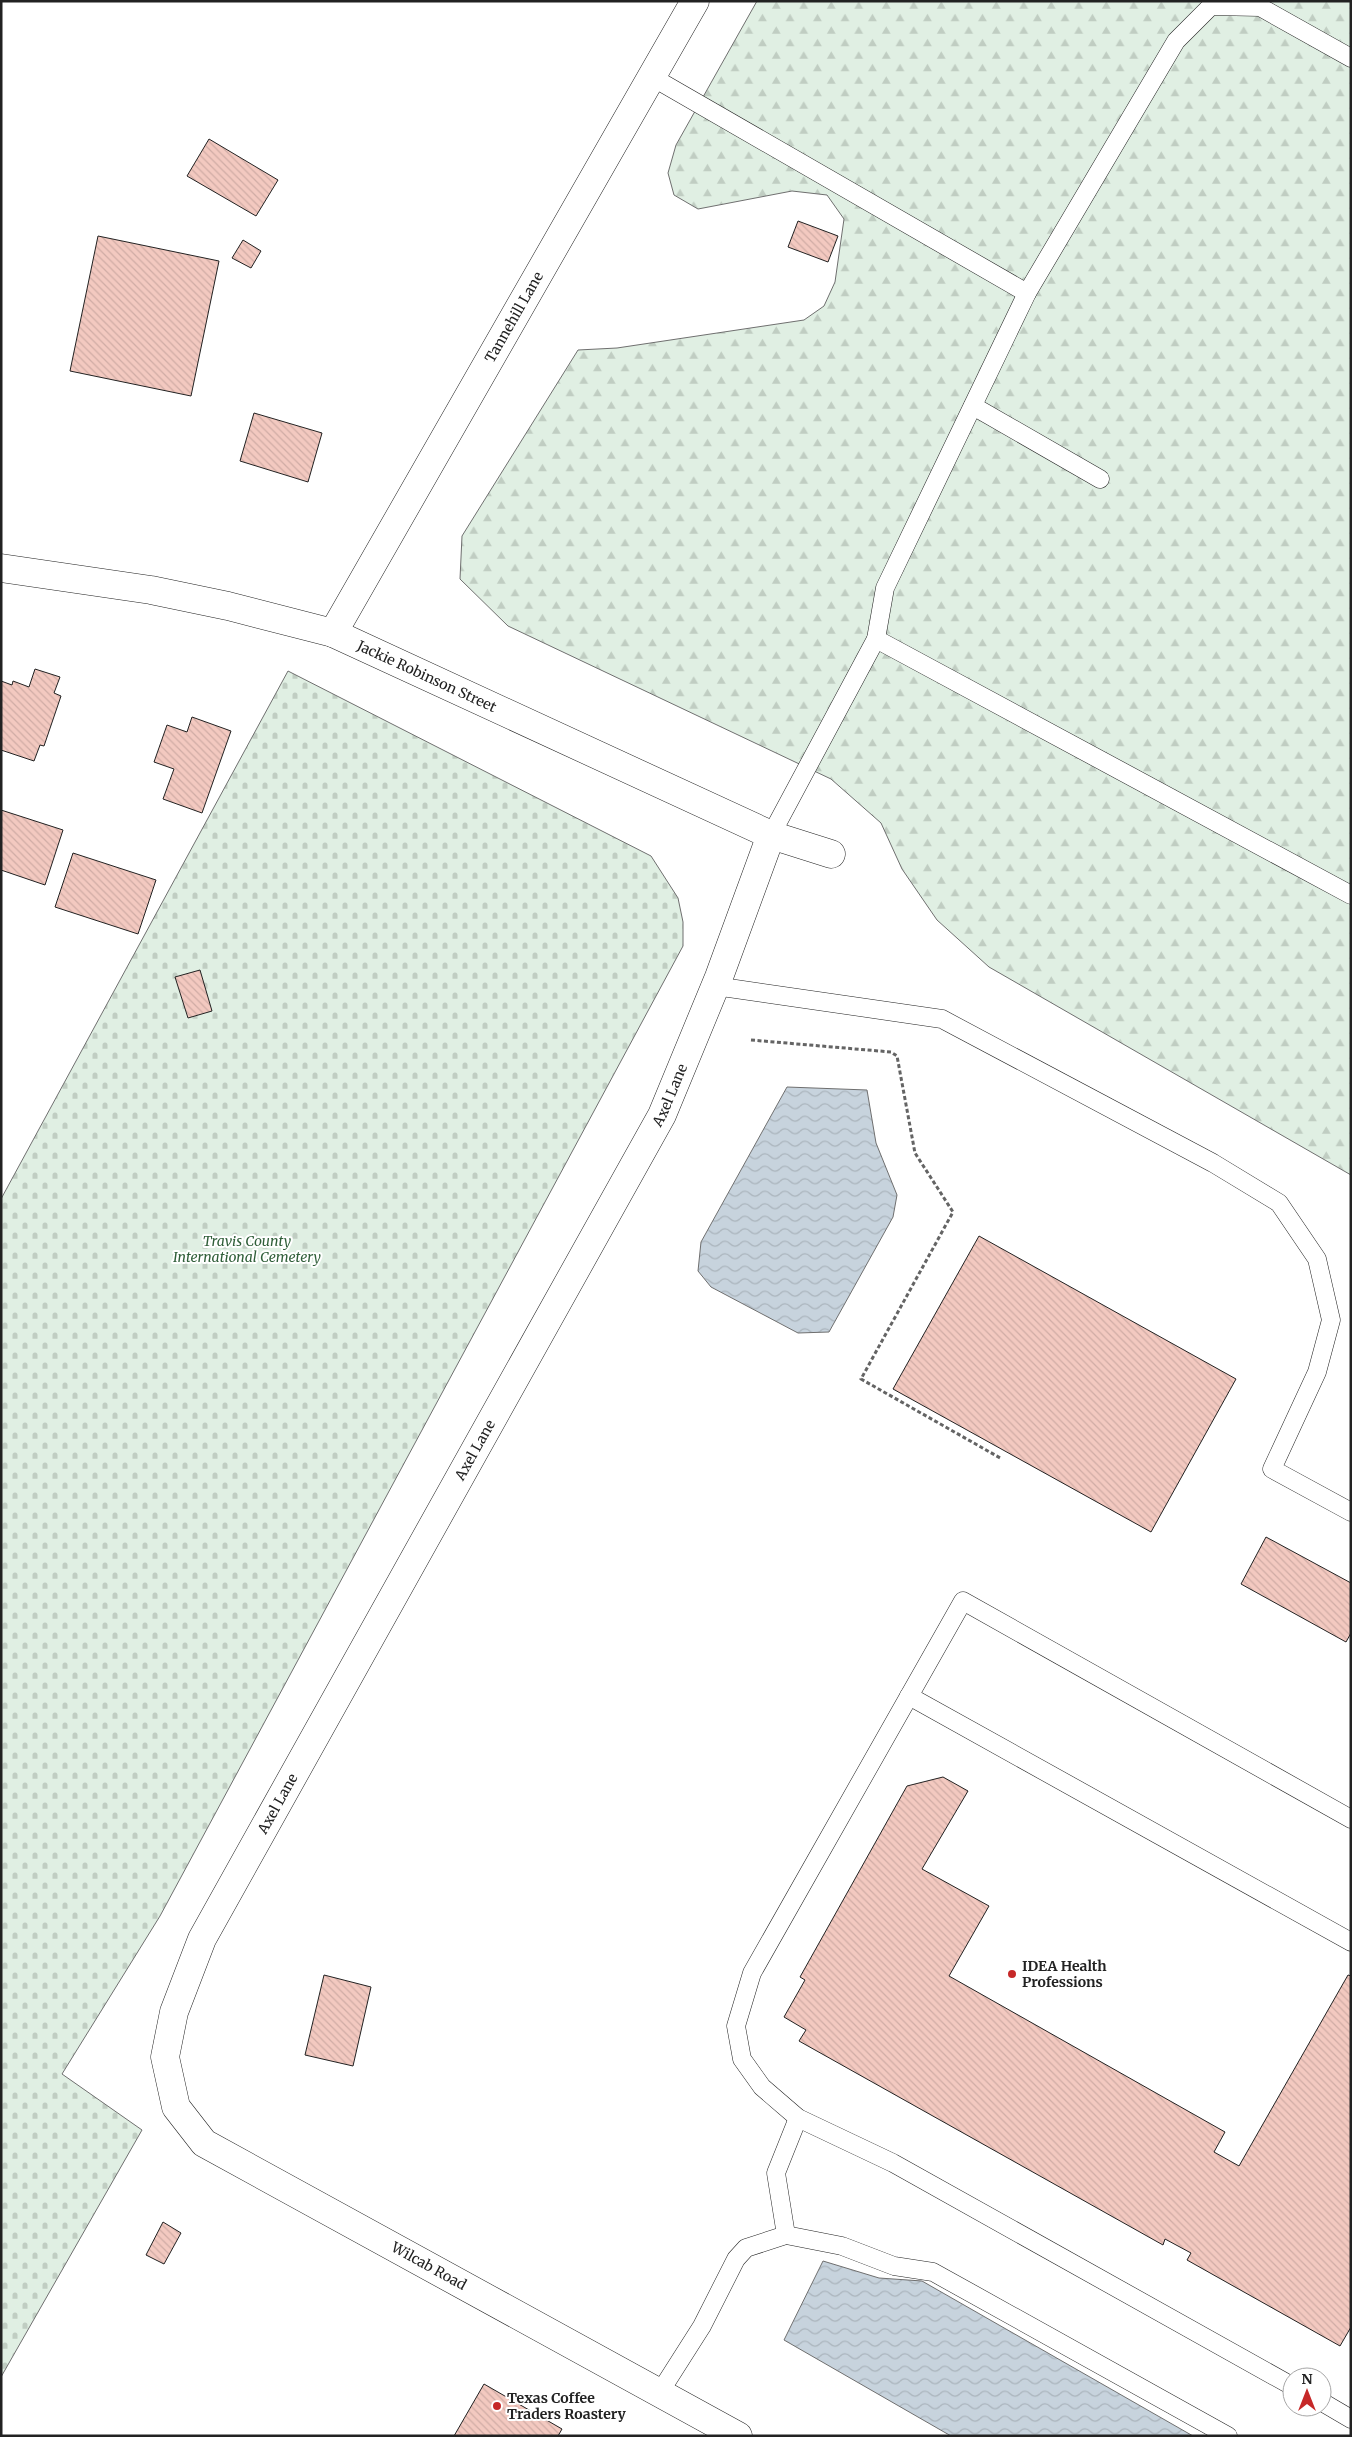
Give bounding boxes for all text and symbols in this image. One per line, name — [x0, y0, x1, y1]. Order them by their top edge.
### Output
street label: Tannehill Lane — [481, 268, 547, 366]
street label: Jackie Robinson Street — [354, 636, 500, 716]
street label: Axel Lane — [648, 1061, 691, 1131]
park label: Travis County International Cemetery — [173, 1232, 321, 1266]
street label: Axel Lane — [450, 1417, 499, 1484]
street label: Axel Lane — [253, 1770, 302, 1838]
place label: IDEA Health Professions — [1022, 1957, 1107, 1991]
marker: IDEA Health Professions — [1006, 1968, 1018, 1980]
street label: Wilcab Road — [388, 2238, 470, 2294]
north arrow — [1282, 2367, 1332, 2417]
text: N — [1301, 2370, 1313, 2388]
place label: Texas Coffee Traders Roastery — [507, 2389, 627, 2423]
marker: Texas Coffee Traders Roastery — [491, 2400, 503, 2412]

